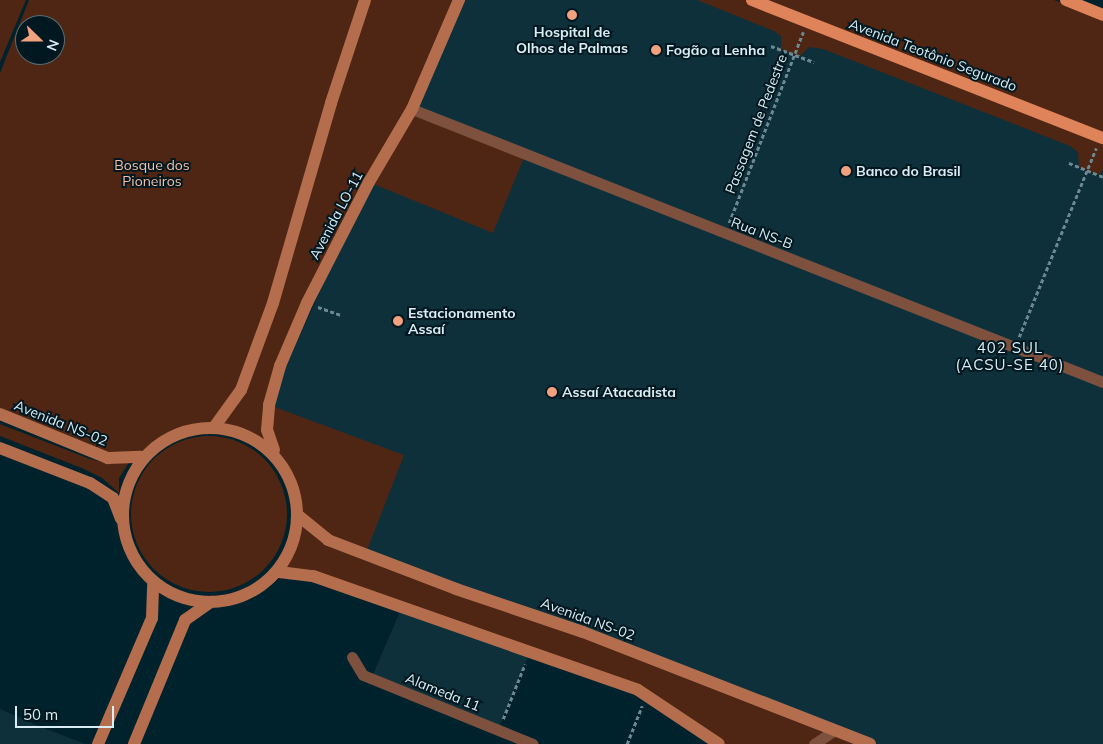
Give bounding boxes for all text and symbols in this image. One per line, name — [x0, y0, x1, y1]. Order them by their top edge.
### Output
marker: Hospital de Olhos de Palmas — [565, 8, 579, 22]
north arrow — [15, 15, 65, 65]
street label: Avenida Teotônio Segurado — [847, 15, 1019, 95]
place label: Hospital de Olhos de Palmas — [516, 24, 628, 56]
text: N — [43, 37, 63, 54]
place label: Fogão a Lenha — [666, 42, 765, 58]
marker: Fogão a Lenha — [650, 44, 662, 56]
street label: Passagem de Pedestre — [722, 52, 790, 196]
park label: Bosque dos Pioneiros — [114, 157, 190, 190]
place label: Banco do Brasil — [856, 163, 961, 179]
marker: Banco do Brasil — [840, 165, 852, 177]
street label: Avenida LO-11 — [306, 168, 366, 262]
street label: Rua NS-B — [729, 214, 795, 252]
place label: Estacionamento Assaí — [408, 305, 516, 338]
marker: Estacionamento Assaí — [392, 315, 404, 327]
district label: 402 SUL (ACSU-SE 40) — [954, 338, 1066, 373]
place label: Assaí Atacadista — [562, 384, 676, 400]
marker: Assaí Atacadista — [546, 386, 558, 398]
street label: Avenida NS-02 — [12, 397, 110, 449]
street label: Avenida NS-02 — [539, 594, 637, 644]
street label: Alameda 11 — [403, 669, 483, 715]
scale bar — [18, 696, 116, 728]
text: 50 m — [23, 705, 58, 724]

